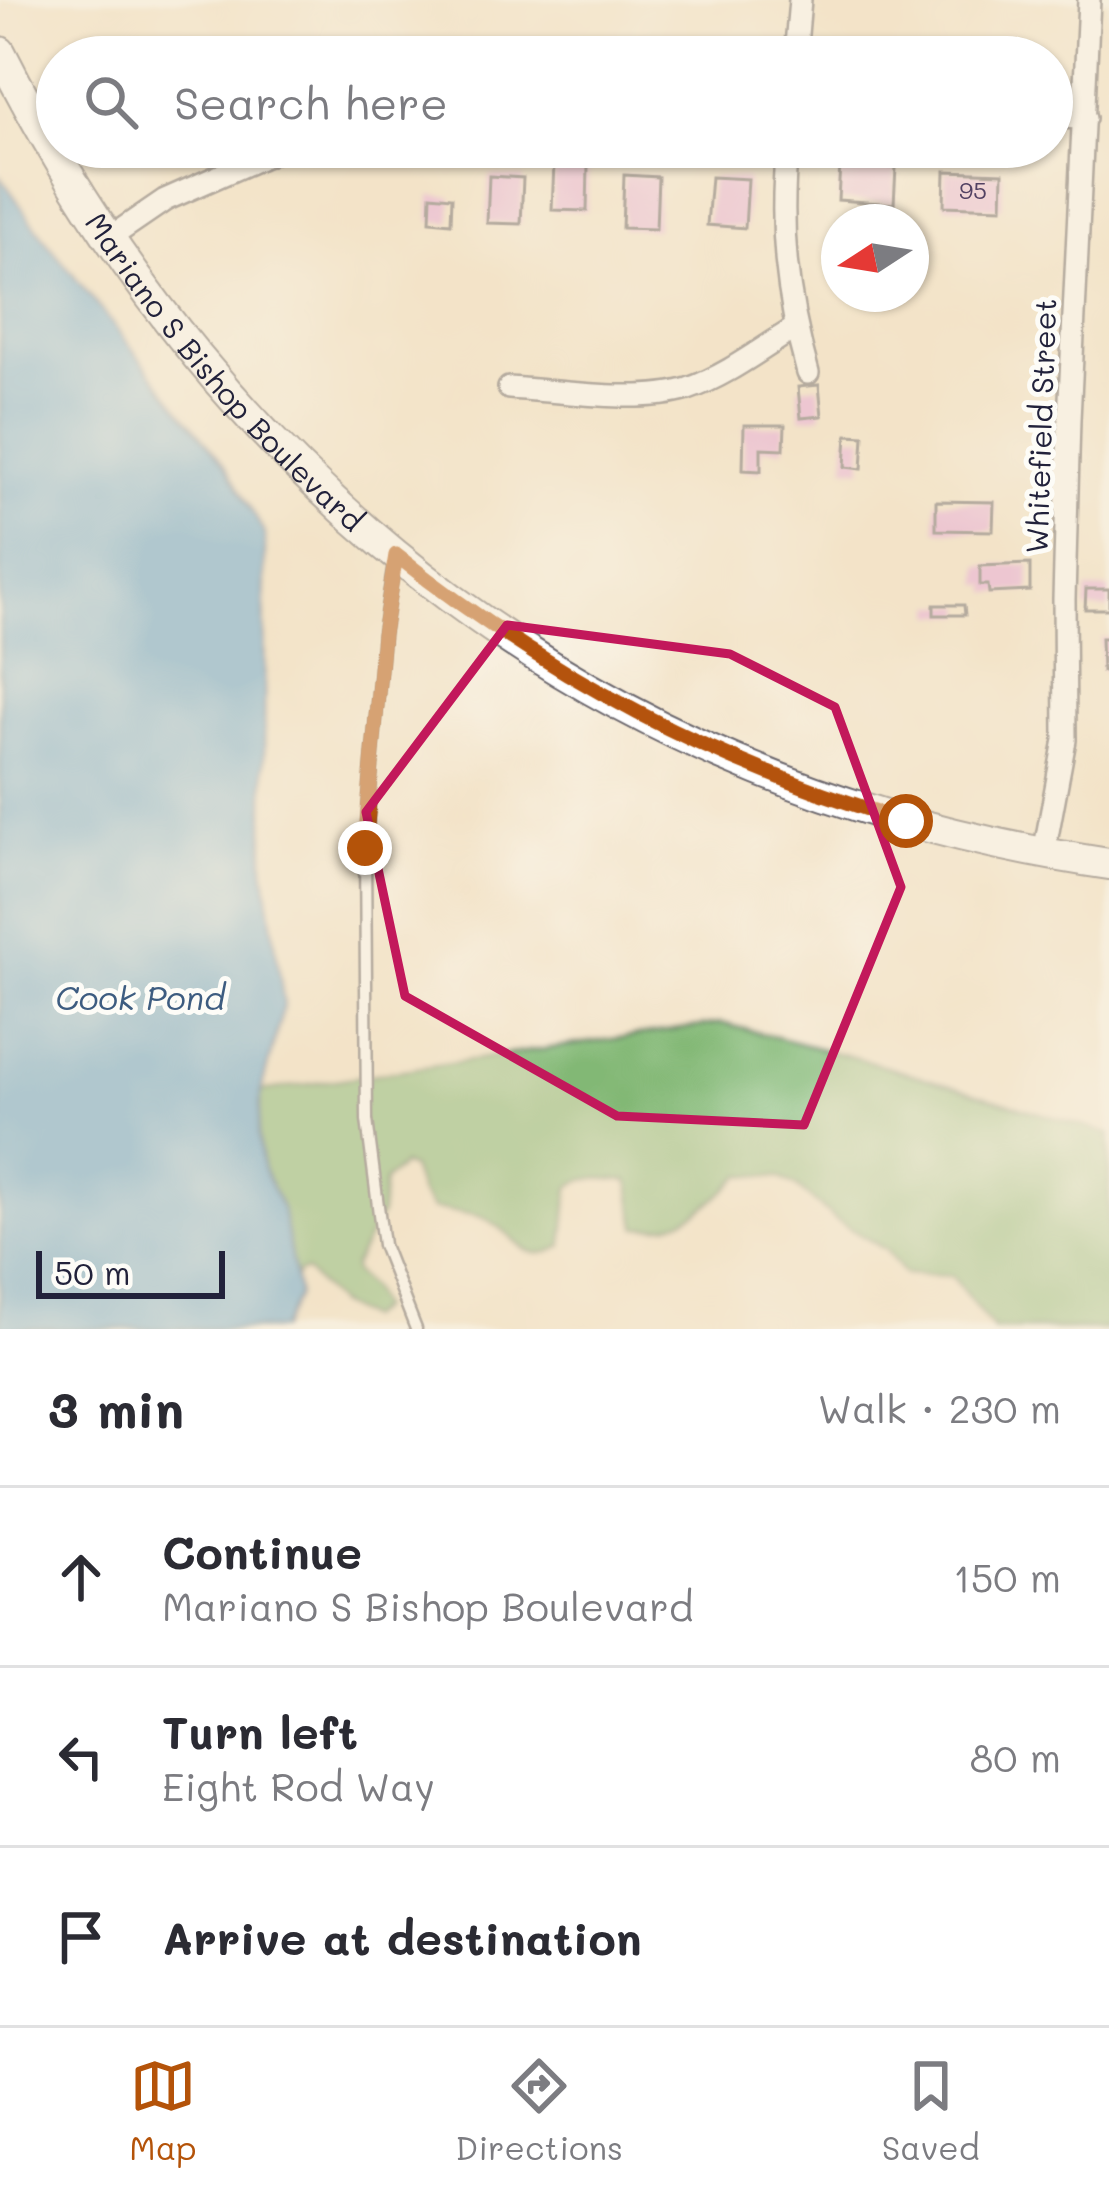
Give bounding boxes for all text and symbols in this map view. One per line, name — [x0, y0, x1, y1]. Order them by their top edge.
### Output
search box — [36, 36, 1073, 168]
icon: search — [78, 69, 144, 135]
text: Search here — [174, 73, 448, 131]
house number: 95 — [959, 174, 987, 205]
street label: Mariano S Bishop Boulevard — [77, 204, 373, 539]
north arrow — [821, 204, 929, 312]
street label: Whitefield Street — [1016, 298, 1064, 554]
route start — [879, 794, 933, 848]
route end — [338, 821, 392, 875]
water label: Cook Pond — [55, 975, 227, 1018]
scale bar — [36, 1245, 225, 1298]
text: 50 m — [54, 1250, 130, 1293]
text: 3 min — [48, 1374, 184, 1441]
text: Walk · 230 m — [818, 1382, 1061, 1433]
text: Continue — [162, 1522, 362, 1580]
icon: ahead — [48, 1544, 114, 1610]
text: 150 m — [953, 1551, 1061, 1602]
text: Mariano S Bishop Boulevard — [162, 1580, 693, 1631]
text: Turn left — [162, 1702, 358, 1760]
icon: left — [48, 1724, 114, 1790]
text: 80 m — [970, 1731, 1061, 1782]
text: Eight Rod Way — [162, 1760, 435, 1811]
icon: arrive — [48, 1904, 114, 1970]
text: Arrive at destination — [162, 1908, 642, 1966]
tab: Map — [129, 2053, 197, 2168]
tab: Directions — [455, 2053, 623, 2168]
tab: Saved — [882, 2053, 980, 2168]

